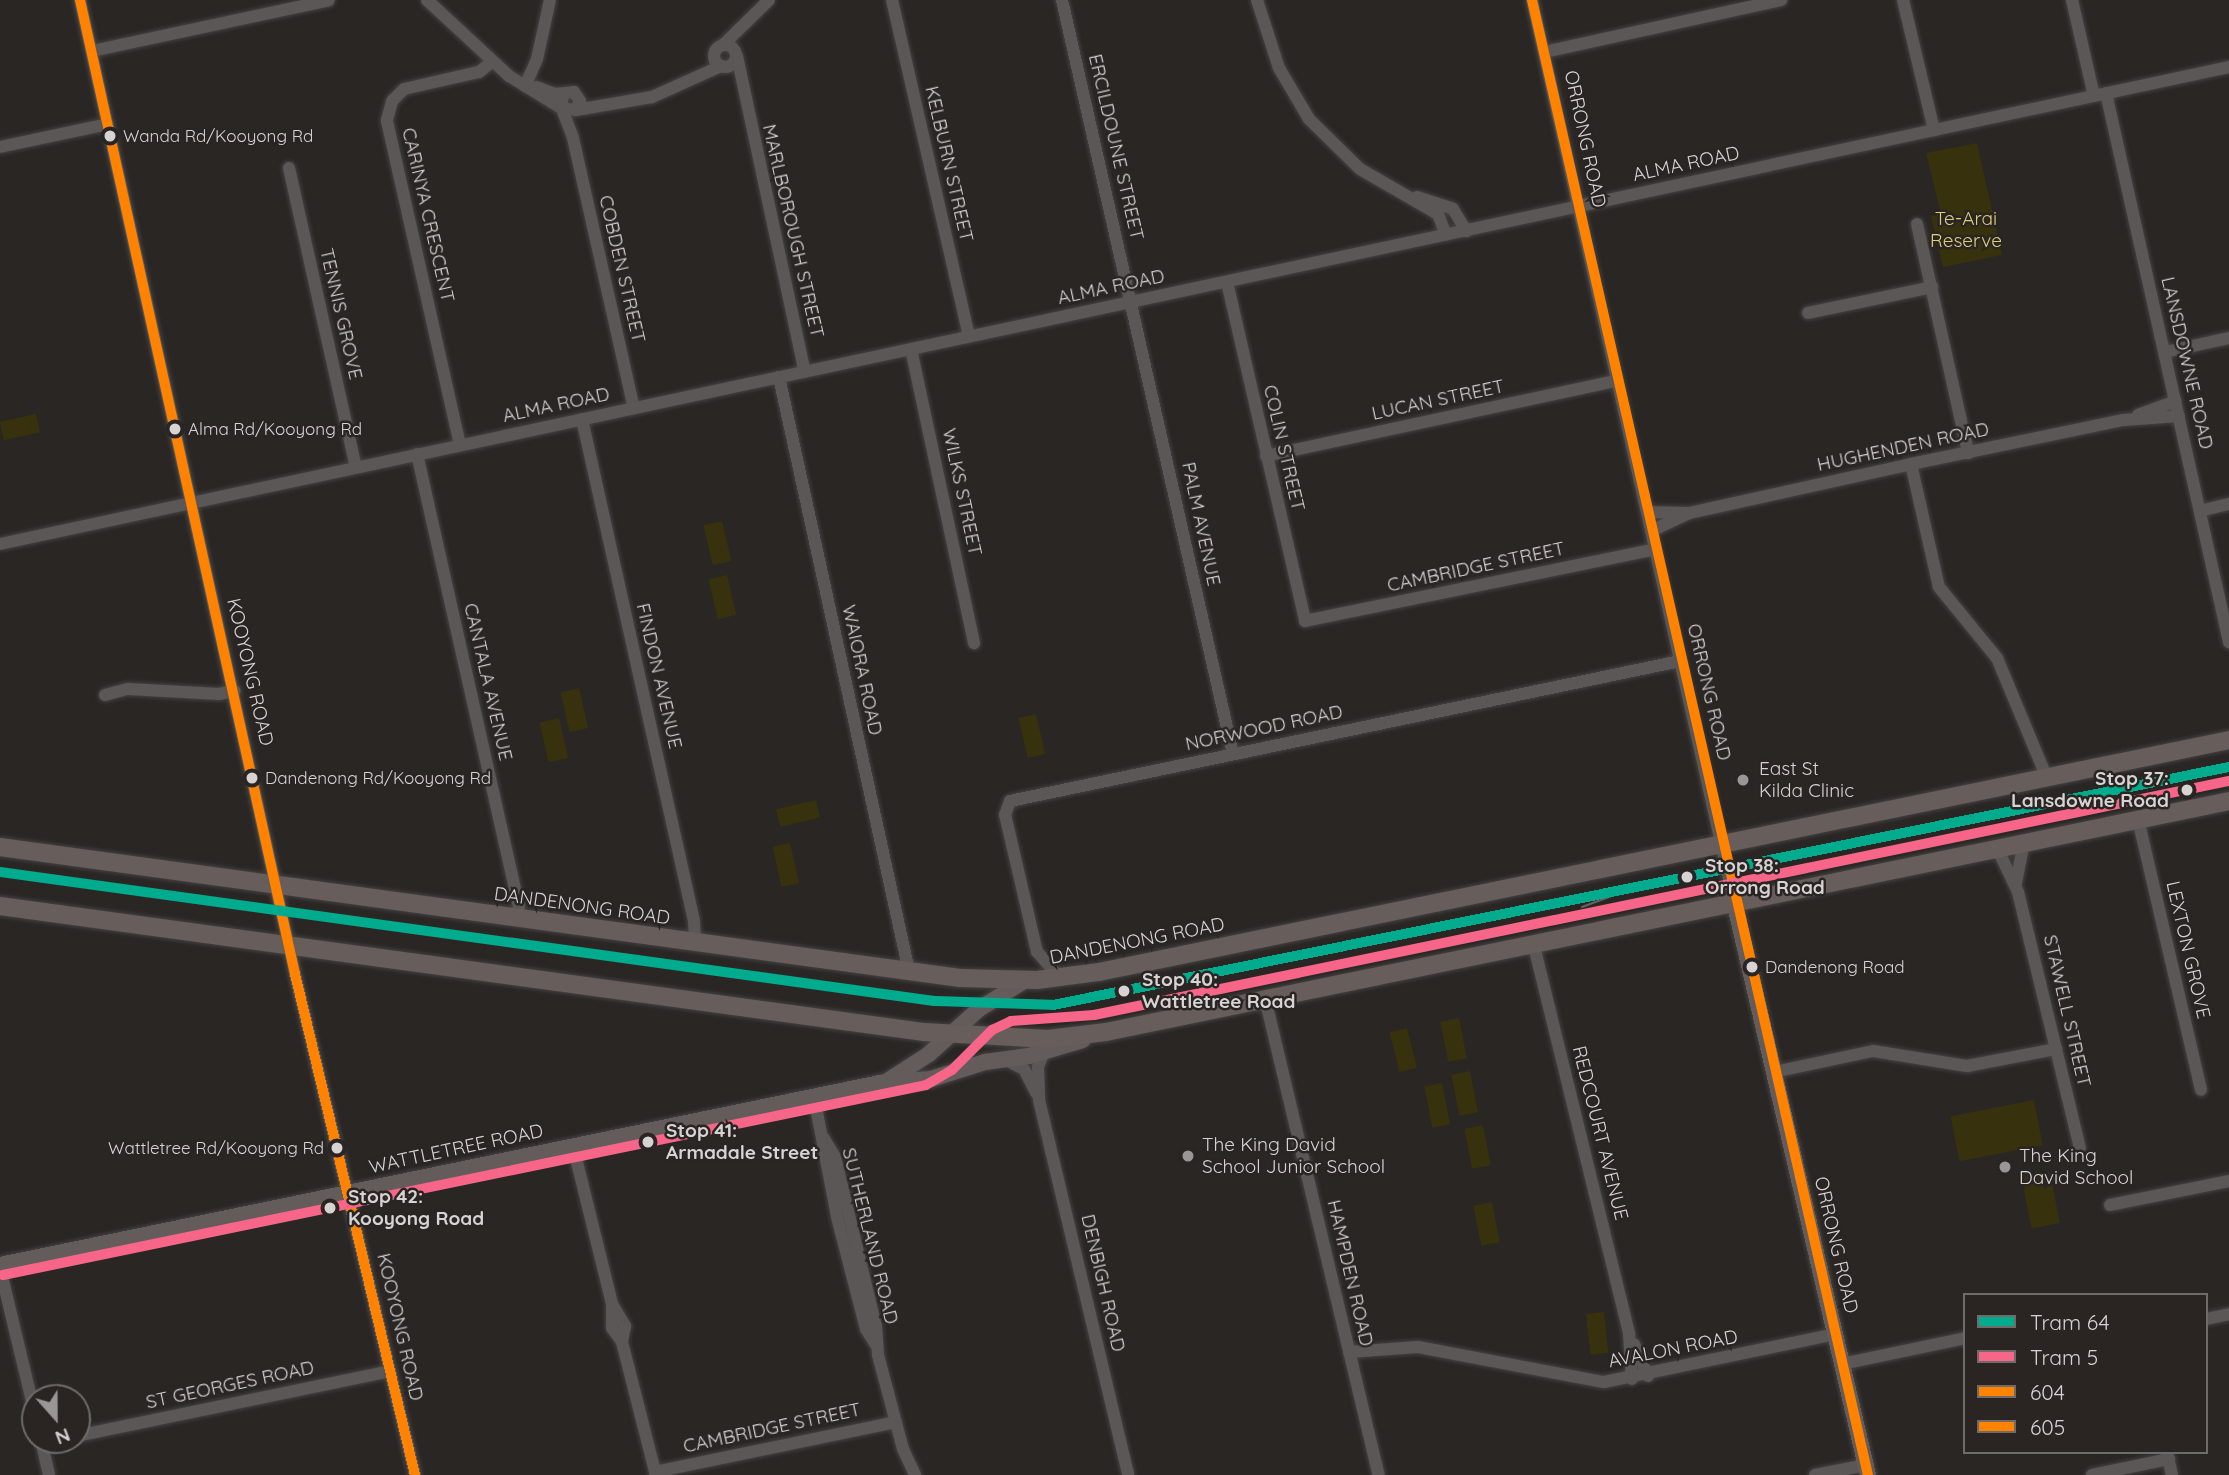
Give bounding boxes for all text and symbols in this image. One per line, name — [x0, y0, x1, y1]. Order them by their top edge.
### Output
street label: ERCILDOUNE STREET — [1084, 52, 1148, 242]
street label: ORRONG ROAD — [1559, 68, 1611, 210]
street label: KELBURN STREET — [920, 84, 978, 244]
street label: MARLBOROUGH STREET — [757, 122, 829, 340]
place label: Wanda Rd/Kooyong Rd — [123, 126, 313, 146]
street label: CARINYA CRESCENT — [397, 126, 459, 304]
marker: Wanda Rd/Kooyong Rd — [103, 129, 117, 143]
street label: ALMA ROAD — [1631, 142, 1741, 186]
street label: COBDEN STREET — [594, 193, 650, 345]
park label: Te-Arai Reserve — [1930, 208, 2002, 252]
street label: TENNIS GROVE — [315, 246, 367, 382]
street label: ALMA ROAD — [1056, 265, 1166, 309]
street label: LANSDOWNE ROAD — [2156, 275, 2218, 451]
street label: LUCAN STREET — [1370, 375, 1506, 425]
street label: ALMA ROAD — [501, 383, 611, 427]
street label: COLIN STREET — [1258, 383, 1310, 513]
street label: HUGHENDEN ROAD — [1815, 418, 1991, 476]
place label: Alma Rd/Kooyong Rd — [188, 419, 362, 439]
marker: Alma Rd/Kooyong Rd — [168, 422, 182, 436]
street label: WILKS STREET — [937, 426, 987, 558]
street label: PALM AVENUE — [1177, 460, 1225, 588]
street label: CAMBRIDGE STREET — [1385, 537, 1567, 597]
street label: KOOYONG ROAD — [222, 596, 278, 748]
street label: CANTALA AVENUE — [459, 601, 517, 763]
street label: FINDON AVENUE — [631, 601, 687, 751]
street label: WAIORA ROAD — [837, 603, 887, 737]
street label: ORRONG ROAD — [1682, 621, 1736, 763]
street label: NORWOOD ROAD — [1183, 700, 1345, 756]
place label: East St Kilda Clinic — [1759, 758, 1854, 802]
place label: Dandenong Rd/Kooyong Rd — [265, 768, 491, 788]
place label: Stop 37: Lansdowne Road — [2011, 768, 2169, 812]
marker: East St Kilda Clinic — [1733, 770, 1753, 790]
marker: Dandenong Rd/Kooyong Rd — [245, 771, 259, 785]
marker: Stop 37: Lansdowne Road — [2175, 778, 2199, 802]
place label: Stop 38: Orrong Road — [1705, 855, 1825, 899]
marker: Stop 38: Orrong Road — [1675, 865, 1699, 889]
street label: LEXTON GROVE — [2161, 879, 2215, 1021]
street label: DANDENONG ROAD — [492, 882, 672, 930]
street label: DANDENONG ROAD — [1048, 913, 1226, 969]
street label: STAWELL STREET — [2038, 933, 2096, 1089]
place label: Dandenong Road — [1765, 957, 1905, 977]
marker: Dandenong Road — [1745, 960, 1759, 974]
place label: Stop 40: Wattletree Road — [1142, 969, 1295, 1013]
marker: Stop 40: Wattletree Road — [1112, 979, 1136, 1003]
street label: REDCOURT AVENUE — [1567, 1043, 1633, 1223]
street label: WATTLETREE ROAD — [367, 1119, 545, 1179]
place label: Stop 41: Armadale Street — [666, 1120, 818, 1164]
marker: Stop 41: Armadale Street — [636, 1130, 660, 1154]
place label: The King David School Junior School — [1202, 1134, 1385, 1178]
place label: Wattletree Rd/Kooyong Rd — [108, 1138, 324, 1158]
marker: Wattletree Rd/Kooyong Rd — [330, 1141, 344, 1155]
street label: SUTHERLAND ROAD — [837, 1145, 903, 1327]
place label: The King David School — [2019, 1145, 2133, 1189]
marker: The King David School Junior School — [1180, 1148, 1196, 1164]
marker: The King David School — [1997, 1159, 2013, 1175]
street label: ORRONG ROAD — [1809, 1174, 1863, 1316]
place label: Stop 42: Kooyong Road — [348, 1186, 484, 1230]
marker: Stop 42: Kooyong Road — [318, 1196, 342, 1220]
street label: HAMPDEN ROAD — [1322, 1198, 1378, 1348]
street label: DENBIGH ROAD — [1076, 1212, 1130, 1354]
street label: KOOYONG ROAD — [372, 1251, 428, 1403]
legend — [1963, 1293, 2208, 1454]
text: Tram 64 — [2030, 1309, 2110, 1335]
street label: AVALON ROAD — [1606, 1325, 1740, 1373]
text: Tram 5 — [2030, 1344, 2098, 1370]
street label: ST GEORGES ROAD — [144, 1356, 316, 1414]
text: 604 — [2030, 1379, 2065, 1405]
north arrow — [21, 1384, 91, 1454]
street label: CAMBRIDGE STREET — [681, 1398, 863, 1458]
text: 605 — [2030, 1414, 2065, 1440]
text: N — [52, 1423, 74, 1450]

